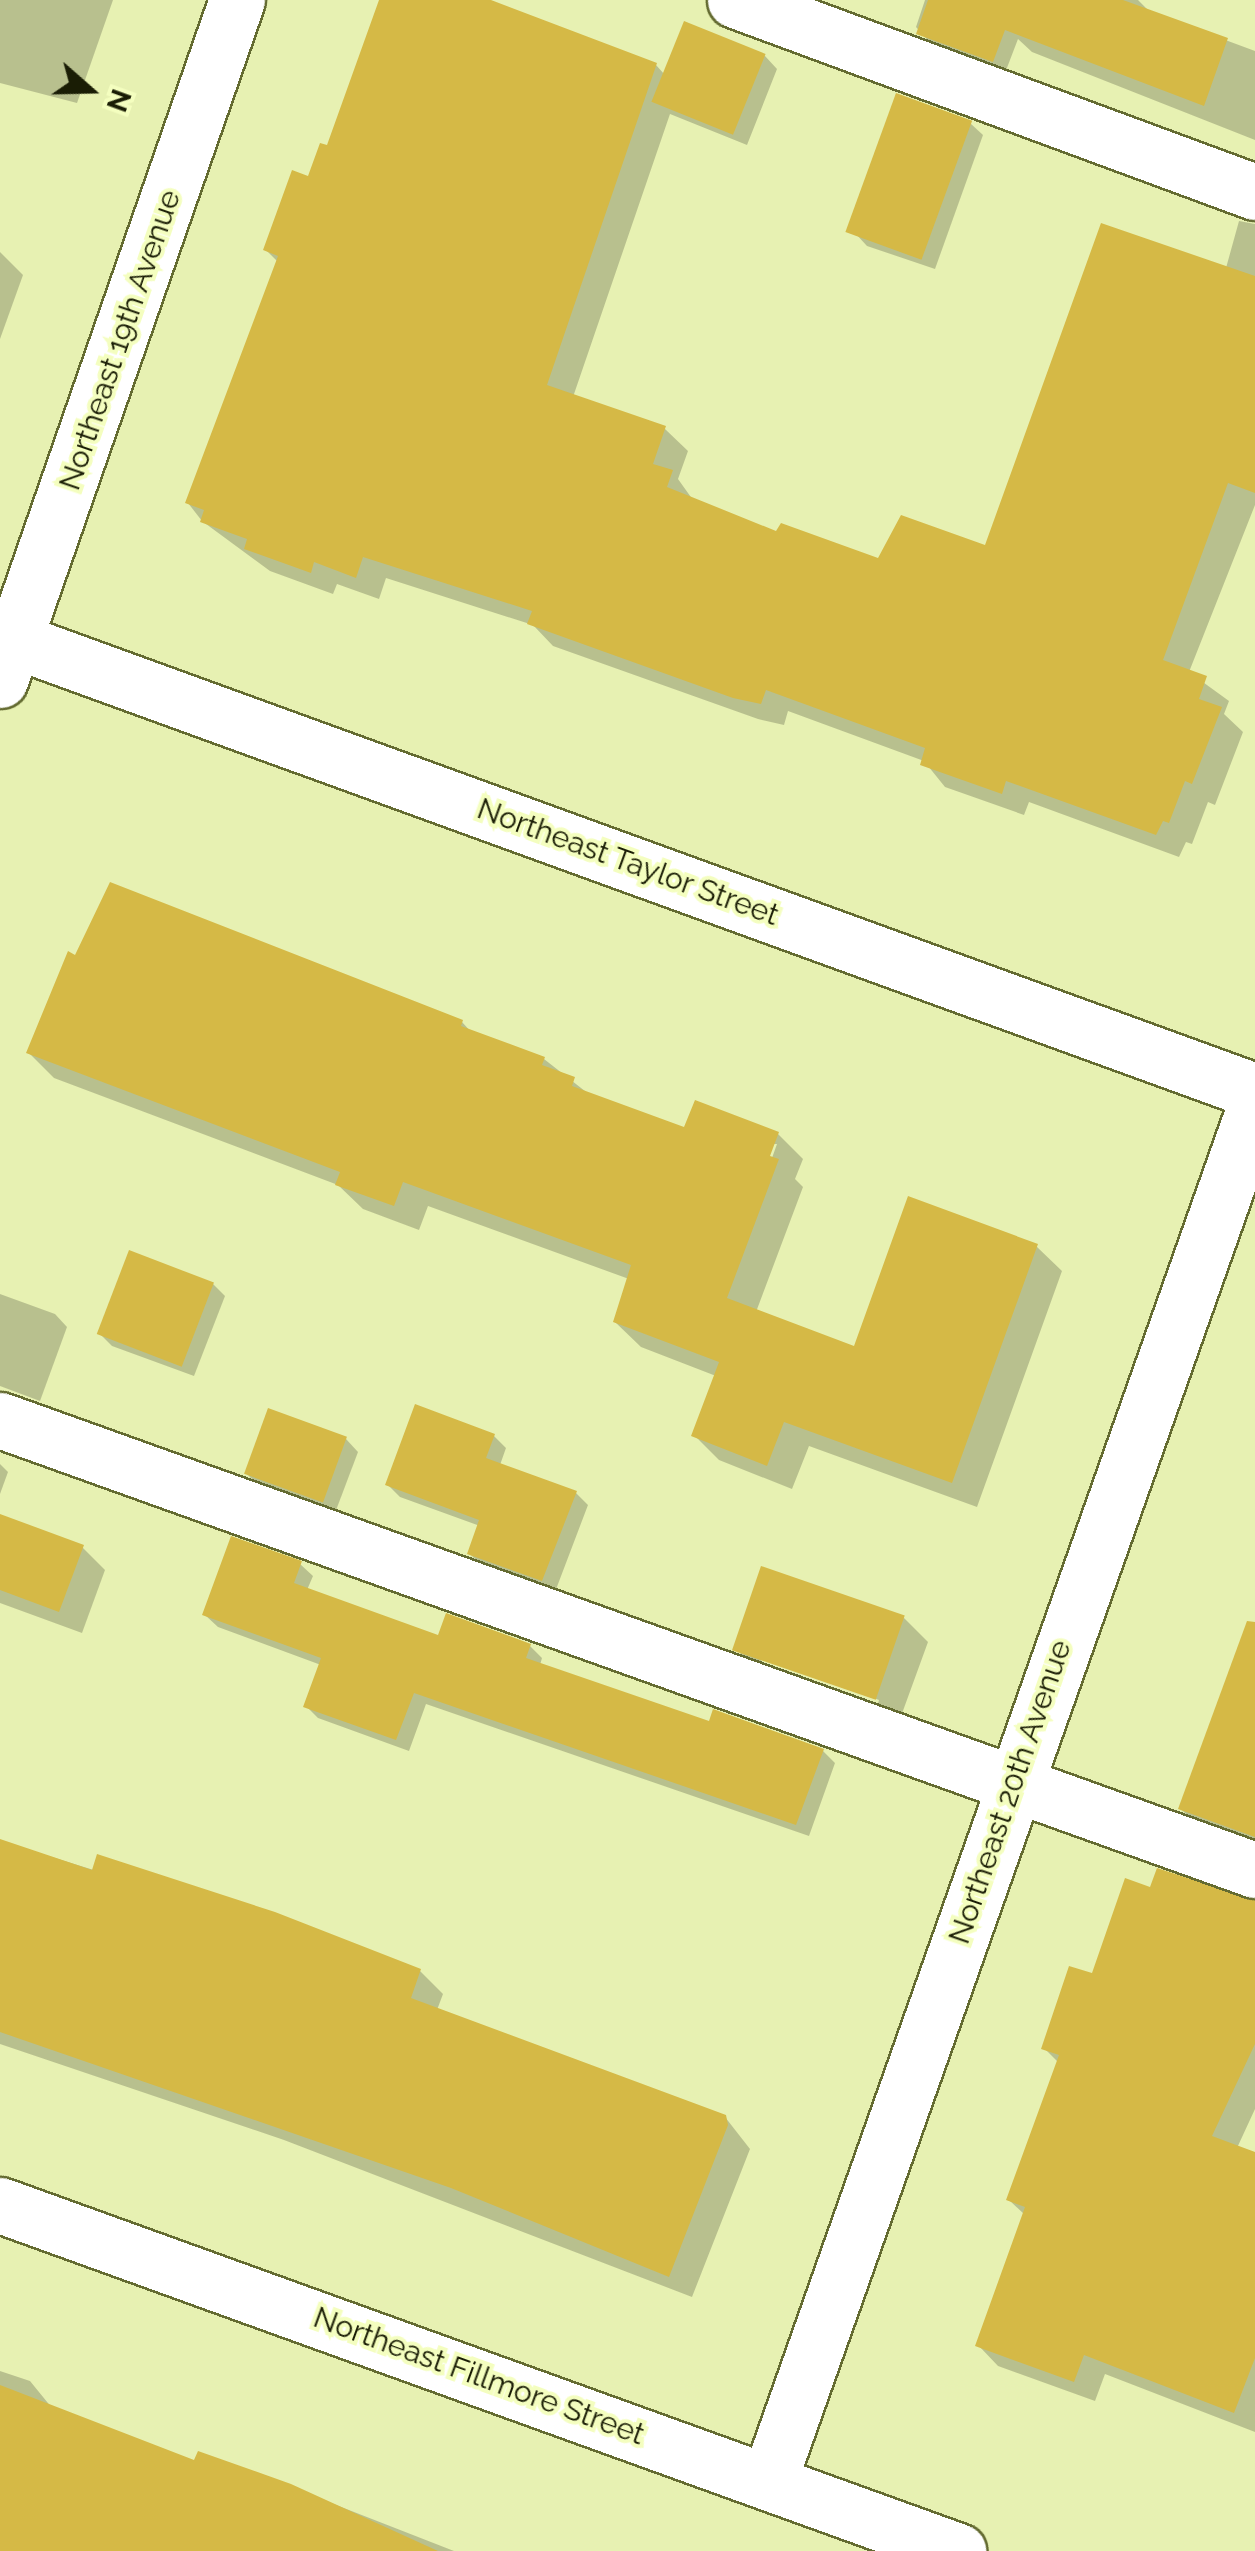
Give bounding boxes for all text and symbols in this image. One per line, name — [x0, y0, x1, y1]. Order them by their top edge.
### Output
north arrow — [40, 40, 140, 140]
text: N — [100, 85, 138, 116]
street label: Northeast 19th Avenue — [52, 185, 188, 495]
street label: Northeast Taylor Street — [472, 790, 784, 934]
street label: Northeast 20th Avenue — [941, 1635, 1079, 1949]
street label: Northeast Fillmore Street — [309, 2299, 649, 2453]

